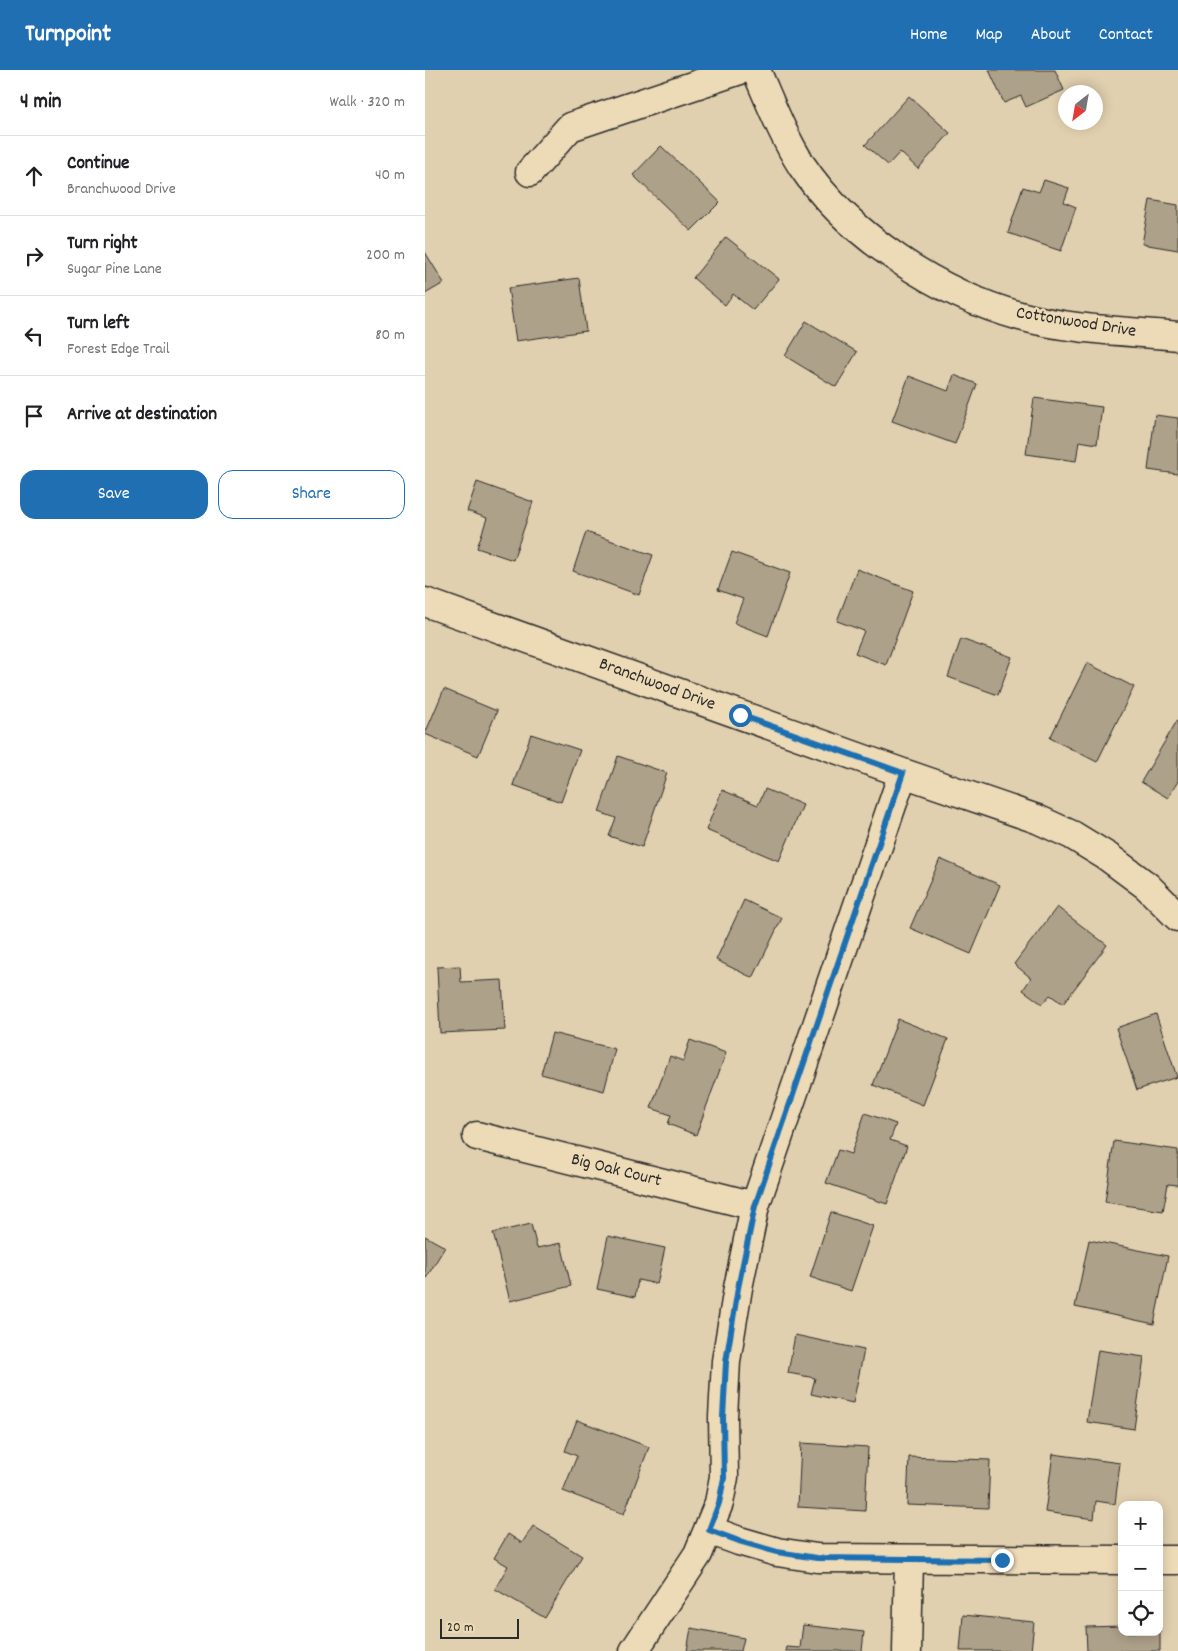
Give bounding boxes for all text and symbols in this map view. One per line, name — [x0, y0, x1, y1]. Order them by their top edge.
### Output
text: Turnpoint — [25, 18, 111, 52]
text: Home — [910, 23, 947, 48]
text: Map — [975, 23, 1003, 48]
text: About — [1031, 23, 1071, 48]
text: Contact — [1099, 23, 1153, 48]
north arrow — [1058, 85, 1103, 130]
text: 4 min — [20, 88, 62, 118]
text: Walk · 320 m — [329, 91, 405, 114]
text: Continue — [67, 151, 129, 178]
icon: ahead — [20, 162, 48, 190]
text: 40 m — [375, 164, 405, 187]
text: Branchwood Drive — [67, 178, 176, 201]
text: Turn right — [67, 231, 138, 258]
icon: right — [20, 242, 48, 270]
text: 200 m — [366, 244, 405, 267]
text: Sugar Pine Lane — [67, 258, 162, 281]
street label: Cottonwood Drive — [1014, 301, 1138, 345]
text: Turn left — [67, 311, 130, 338]
icon: left — [20, 322, 48, 350]
text: 80 m — [375, 324, 405, 347]
text: Forest Edge Trail — [67, 338, 170, 361]
icon: arrive — [20, 402, 48, 430]
text: Arrive at destination — [67, 402, 217, 429]
button: Save — [20, 470, 208, 519]
button: Share — [218, 470, 405, 519]
street label: Branchwood Drive — [595, 652, 719, 718]
route start — [729, 704, 752, 727]
street label: Big Oak Court — [568, 1148, 664, 1194]
map controls — [1118, 1501, 1163, 1636]
button: + — [1118, 1501, 1163, 1546]
button: − — [1118, 1546, 1163, 1591]
route end — [991, 1549, 1014, 1572]
button: locate — [1118, 1591, 1163, 1636]
scale bar — [440, 1616, 519, 1639]
text: 20 m — [447, 1618, 474, 1638]

